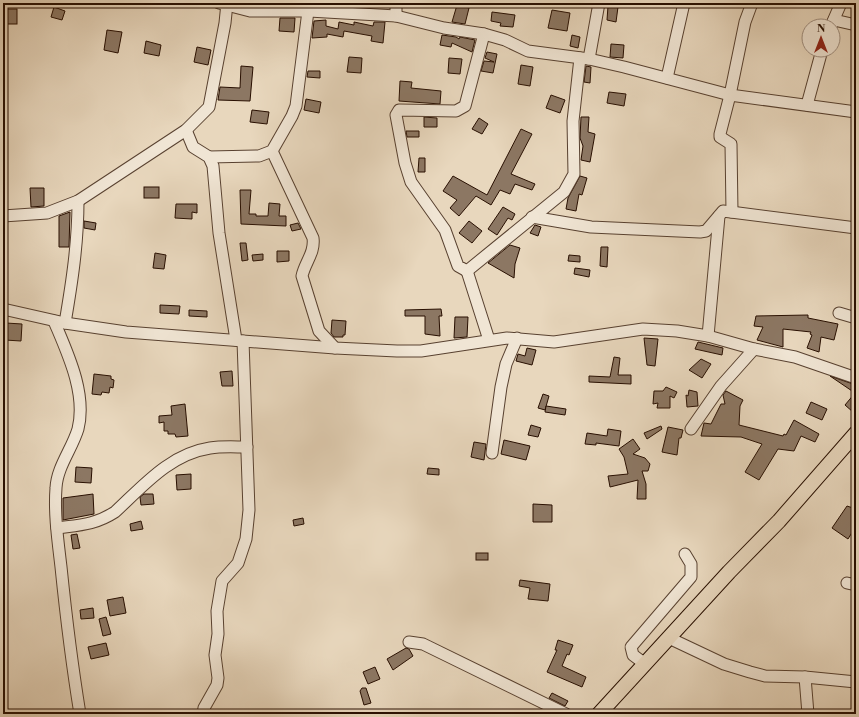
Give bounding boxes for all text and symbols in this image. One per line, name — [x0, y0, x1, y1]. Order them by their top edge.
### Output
north arrow — [801, 18, 841, 58]
text: N — [817, 22, 826, 36]

